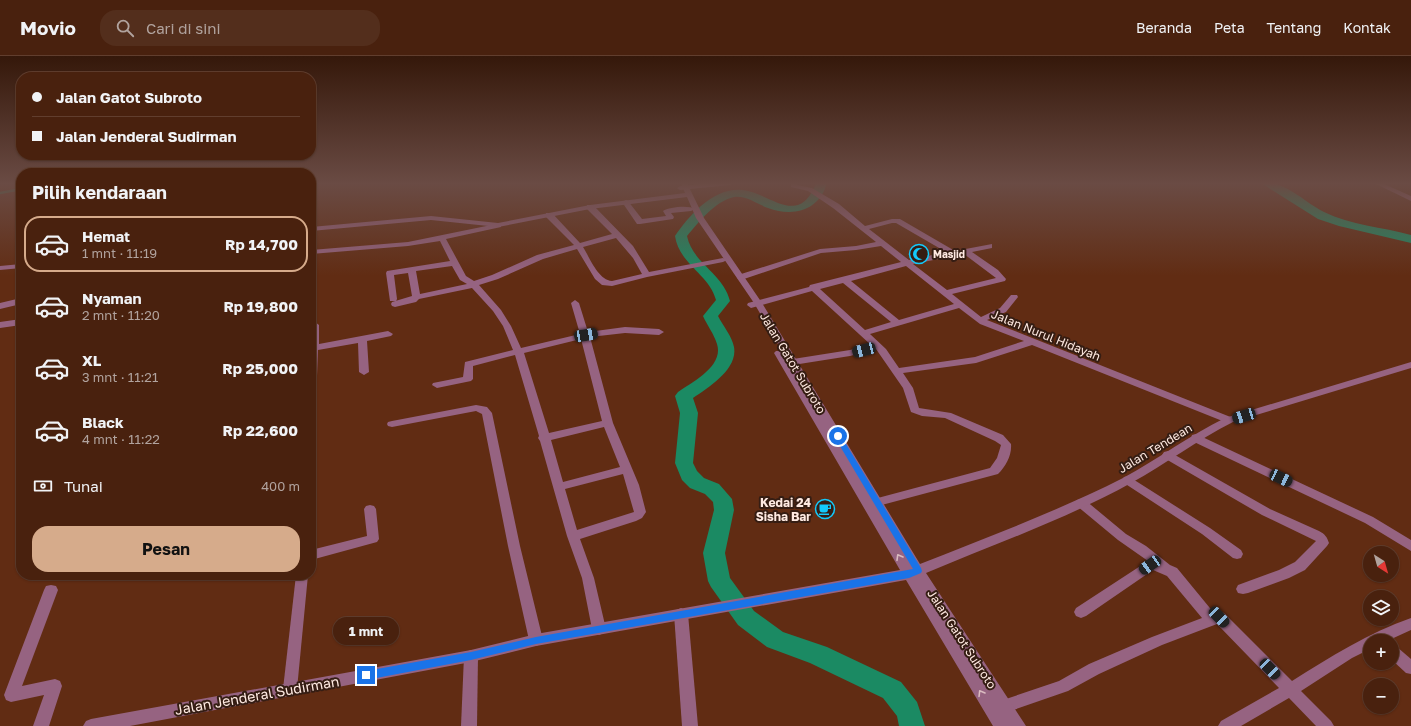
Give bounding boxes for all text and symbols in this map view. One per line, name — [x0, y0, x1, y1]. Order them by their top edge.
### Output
search box — [100, 10, 380, 46]
text: Movio — [20, 16, 76, 39]
icon: search — [114, 17, 136, 39]
text: Cari di sini — [146, 19, 220, 37]
text: Beranda — [1136, 19, 1192, 36]
text: Peta — [1214, 19, 1245, 36]
text: Tentang — [1267, 19, 1321, 36]
text: Kontak — [1343, 19, 1391, 36]
text: Jalan Gatot Subroto — [56, 88, 202, 106]
text: Jalan Jenderal Sudirman — [56, 127, 237, 145]
text: Pilih kendaraan — [32, 181, 167, 203]
icon: car — [34, 226, 70, 262]
text: Hemat — [82, 227, 130, 245]
text: Rp 14,700 — [225, 235, 298, 253]
mosque icon: Masjid — [908, 243, 930, 265]
text: 1 mnt · 11:19 — [82, 245, 157, 261]
place label: Masjid — [933, 248, 965, 260]
icon: car — [34, 288, 70, 324]
text: Nyaman — [82, 289, 141, 307]
text: Rp 19,800 — [223, 297, 298, 315]
street label: Jalan Nurul Hidayah — [989, 306, 1103, 364]
text: 2 mnt · 11:20 — [82, 307, 160, 323]
street label: Jalan Gatot Subroto — [757, 310, 829, 416]
car — [573, 327, 599, 343]
car — [851, 341, 877, 359]
icon: car — [34, 350, 70, 386]
text: XL — [82, 351, 101, 369]
text: Rp 25,000 — [222, 359, 298, 377]
text: 3 mnt · 11:21 — [82, 369, 158, 385]
car — [1231, 407, 1257, 425]
icon: car — [34, 412, 70, 448]
text: Black — [82, 413, 124, 431]
street label: Jalan Tendean — [1115, 420, 1195, 476]
text: Rp 22,600 — [222, 421, 298, 439]
route start — [829, 427, 847, 445]
text: 4 mnt · 11:22 — [82, 431, 160, 447]
car — [1268, 467, 1294, 489]
icon: cash — [32, 475, 54, 497]
text: Tunai — [64, 477, 103, 495]
text: 400 m — [261, 478, 300, 494]
place label: Kedai 24 Sisha Bar — [756, 495, 811, 524]
cafe icon: Kedai 24 Sisha Bar — [814, 498, 836, 520]
button: Pesan — [32, 526, 300, 572]
north arrow — [1363, 546, 1399, 582]
map controls — [1363, 546, 1399, 714]
car — [1137, 553, 1163, 577]
one-way arrow — [897, 554, 904, 561]
street label: Jalan Gatot Subroto — [924, 587, 1000, 691]
button: layers — [1363, 590, 1399, 626]
car — [1206, 604, 1232, 630]
callout: 1 mnt — [333, 617, 399, 645]
text: 1 mnt — [349, 623, 383, 639]
button: + — [1363, 634, 1399, 670]
car — [1257, 656, 1283, 682]
route end — [357, 666, 375, 684]
street label: Jalan Jenderal Sudirman — [173, 672, 341, 718]
button: − — [1363, 678, 1399, 714]
one-way arrow — [978, 690, 985, 697]

